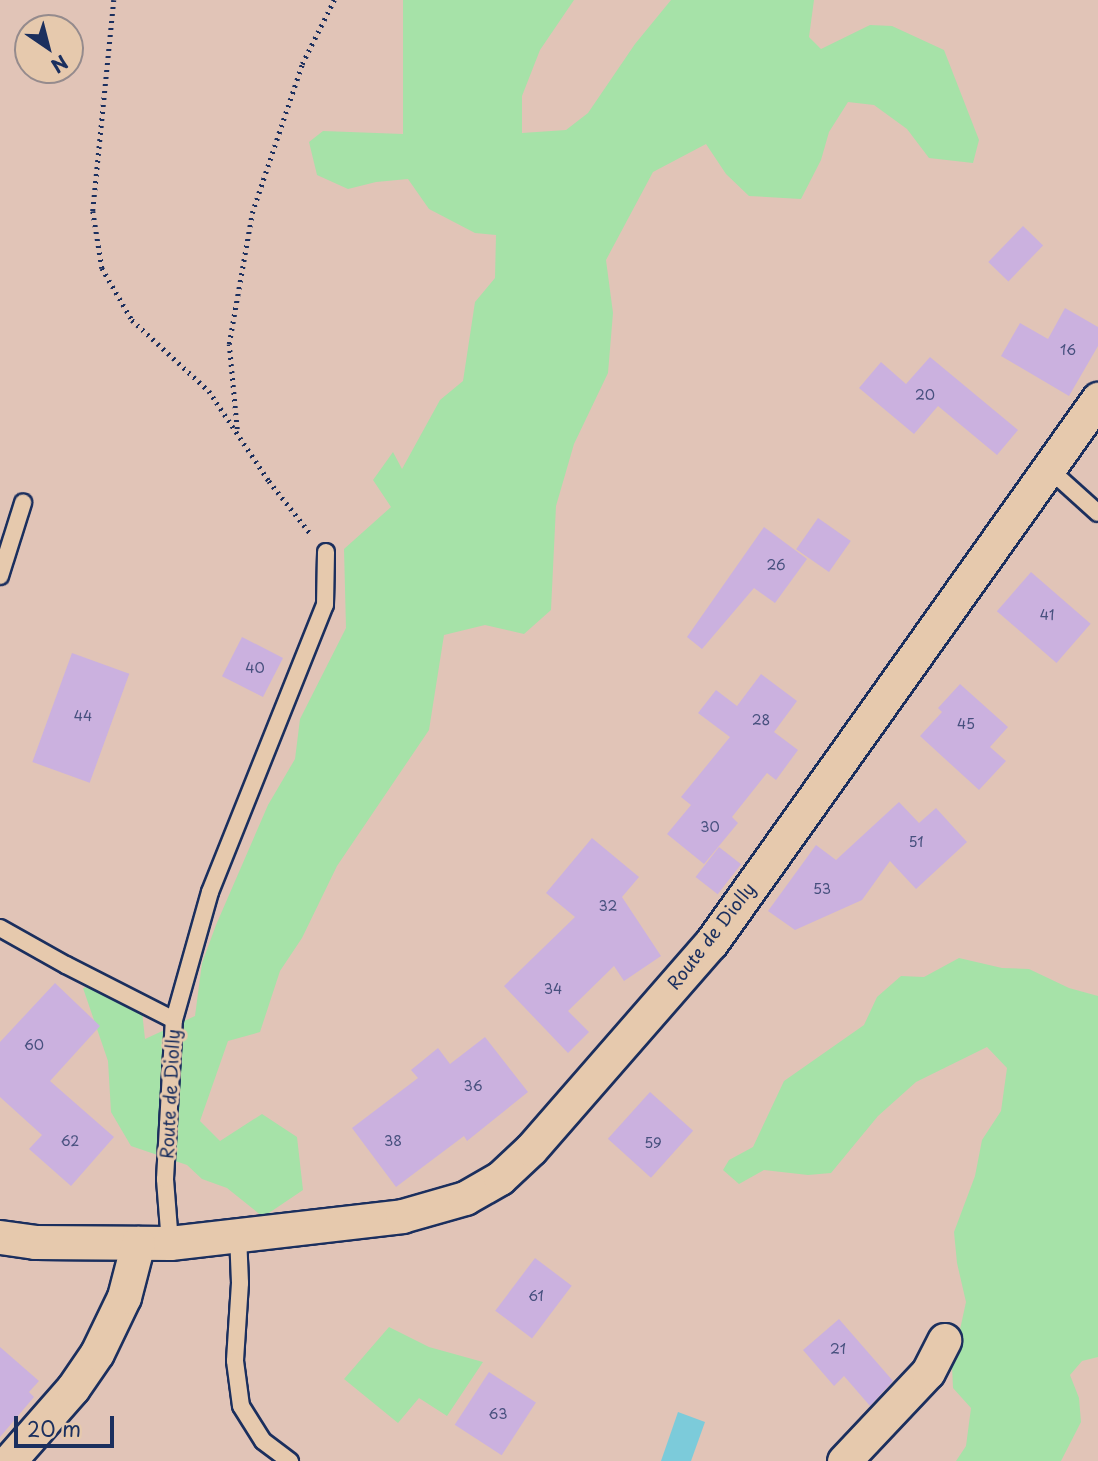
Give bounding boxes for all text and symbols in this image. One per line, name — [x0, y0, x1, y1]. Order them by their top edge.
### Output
north arrow — [14, 14, 84, 84]
text: N — [46, 49, 74, 80]
house number: 16 — [1060, 342, 1076, 358]
house number: 20 — [915, 387, 935, 403]
house number: 26 — [766, 557, 786, 573]
house number: 41 — [1040, 607, 1054, 623]
house number: 40 — [245, 660, 265, 676]
house number: 44 — [74, 708, 92, 724]
house number: 28 — [752, 712, 770, 728]
house number: 45 — [957, 716, 975, 732]
house number: 30 — [700, 819, 720, 835]
house number: 51 — [909, 834, 923, 850]
street label: Route de Diolly — [662, 878, 760, 994]
house number: 53 — [813, 881, 831, 897]
house number: 32 — [599, 898, 617, 914]
house number: 34 — [544, 981, 562, 997]
street label: Route de Diolly — [156, 1028, 184, 1160]
house number: 60 — [24, 1037, 44, 1053]
house number: 36 — [463, 1078, 483, 1094]
house number: 62 — [61, 1133, 79, 1149]
house number: 38 — [384, 1133, 402, 1149]
house number: 59 — [644, 1135, 662, 1151]
house number: 61 — [528, 1288, 544, 1304]
house number: 21 — [830, 1341, 846, 1357]
scale bar — [18, 1402, 117, 1446]
house number: 63 — [489, 1406, 507, 1422]
text: 20 m — [27, 1412, 81, 1444]

